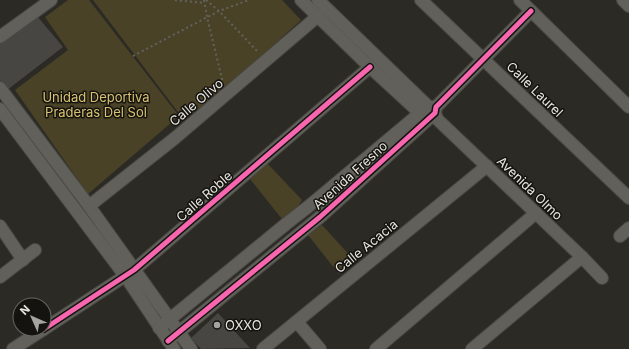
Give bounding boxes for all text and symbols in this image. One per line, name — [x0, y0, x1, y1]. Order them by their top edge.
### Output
street label: Calle Laurel — [504, 58, 566, 120]
street label: Calle Olivo — [166, 75, 226, 129]
park label: Unidad Deportiva Praderas Del Sol — [42, 89, 150, 120]
street label: Avenida Fresno — [310, 137, 391, 213]
street label: Avenida Olmo — [494, 153, 566, 223]
street label: Calle Roble — [173, 167, 235, 225]
street label: Calle Acacia — [331, 216, 401, 276]
north arrow — [12, 297, 52, 337]
text: N — [17, 302, 33, 318]
place label: OXXO — [225, 317, 262, 333]
marker: OXXO — [212, 320, 222, 330]

